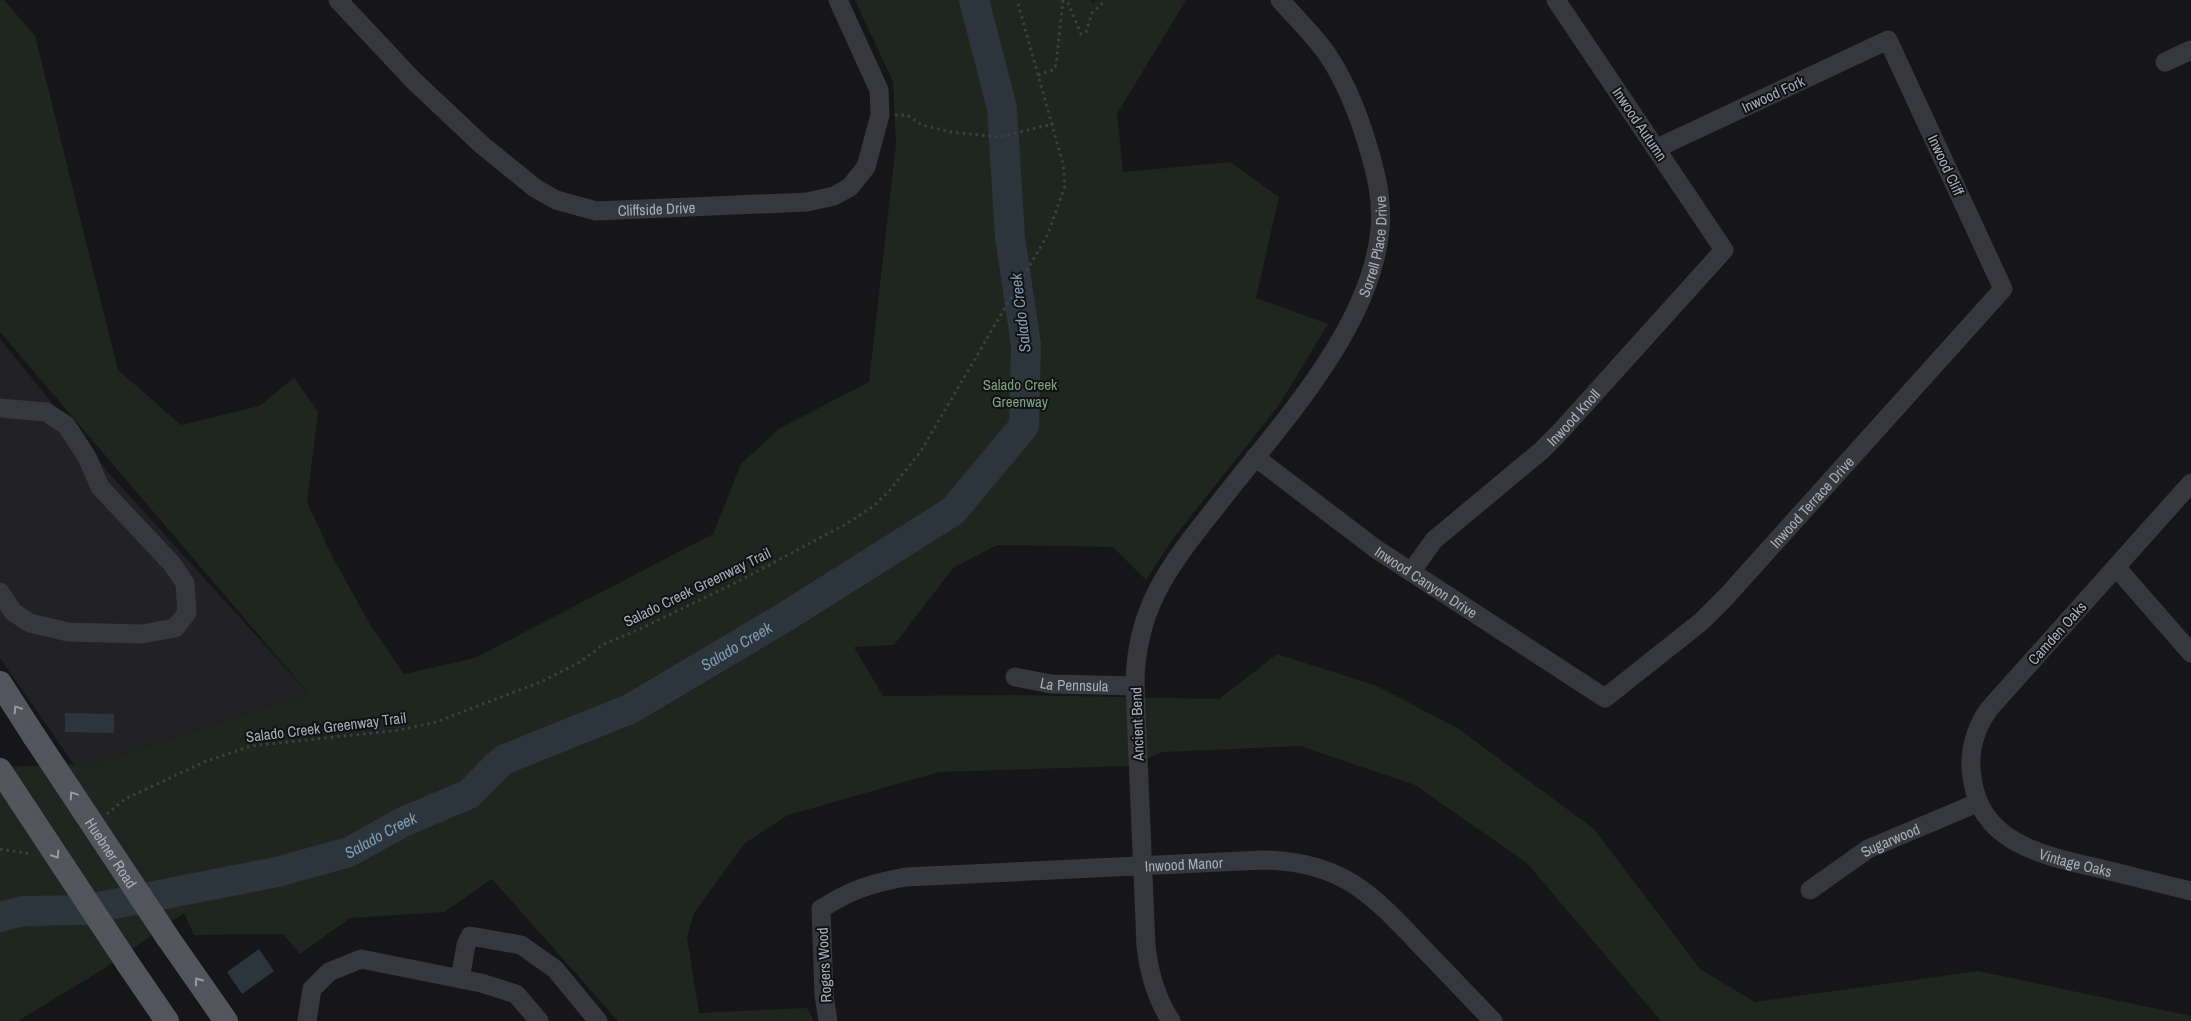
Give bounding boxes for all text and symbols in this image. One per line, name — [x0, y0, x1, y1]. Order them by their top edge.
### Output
street label: Inwood Fork — [1738, 70, 1809, 118]
street label: Inwood Autumn — [1608, 83, 1672, 165]
street label: Inwood Cliff — [1923, 131, 1969, 199]
street label: Sorrell Place Drive — [1353, 195, 1391, 300]
street label: Cliffside Drive — [617, 196, 696, 221]
water label: Salado Creek — [1004, 272, 1036, 354]
park label: Salado Creek Greenway — [983, 374, 1058, 412]
street label: Inwood Knoll — [1541, 384, 1604, 451]
street label: Inwood Terrace Drive — [1765, 451, 1859, 552]
street label: Inwood Canyon Drive — [1371, 541, 1482, 623]
street label: Salado Creek Greenway Trail — [620, 542, 774, 632]
street label: Camden Oaks — [2023, 597, 2091, 669]
water label: Salado Creek — [696, 616, 776, 676]
street label: La Pennsula — [1038, 672, 1109, 696]
street label: Ancient Bend — [1125, 687, 1149, 762]
one-way arrow — [14, 706, 23, 715]
street label: Salado Creek Greenway Trail — [245, 707, 407, 747]
one-way arrow — [70, 791, 79, 800]
water label: Salado Creek — [340, 806, 420, 864]
street label: Huebner Road — [81, 814, 142, 892]
street label: Sugarwood — [1856, 818, 1923, 862]
street label: Vintage Oaks — [2036, 843, 2114, 882]
one-way arrow — [50, 849, 59, 858]
street label: Inwood Manor — [1144, 851, 1223, 876]
street label: Rogers Wood — [812, 927, 836, 1003]
one-way arrow — [195, 977, 204, 987]

